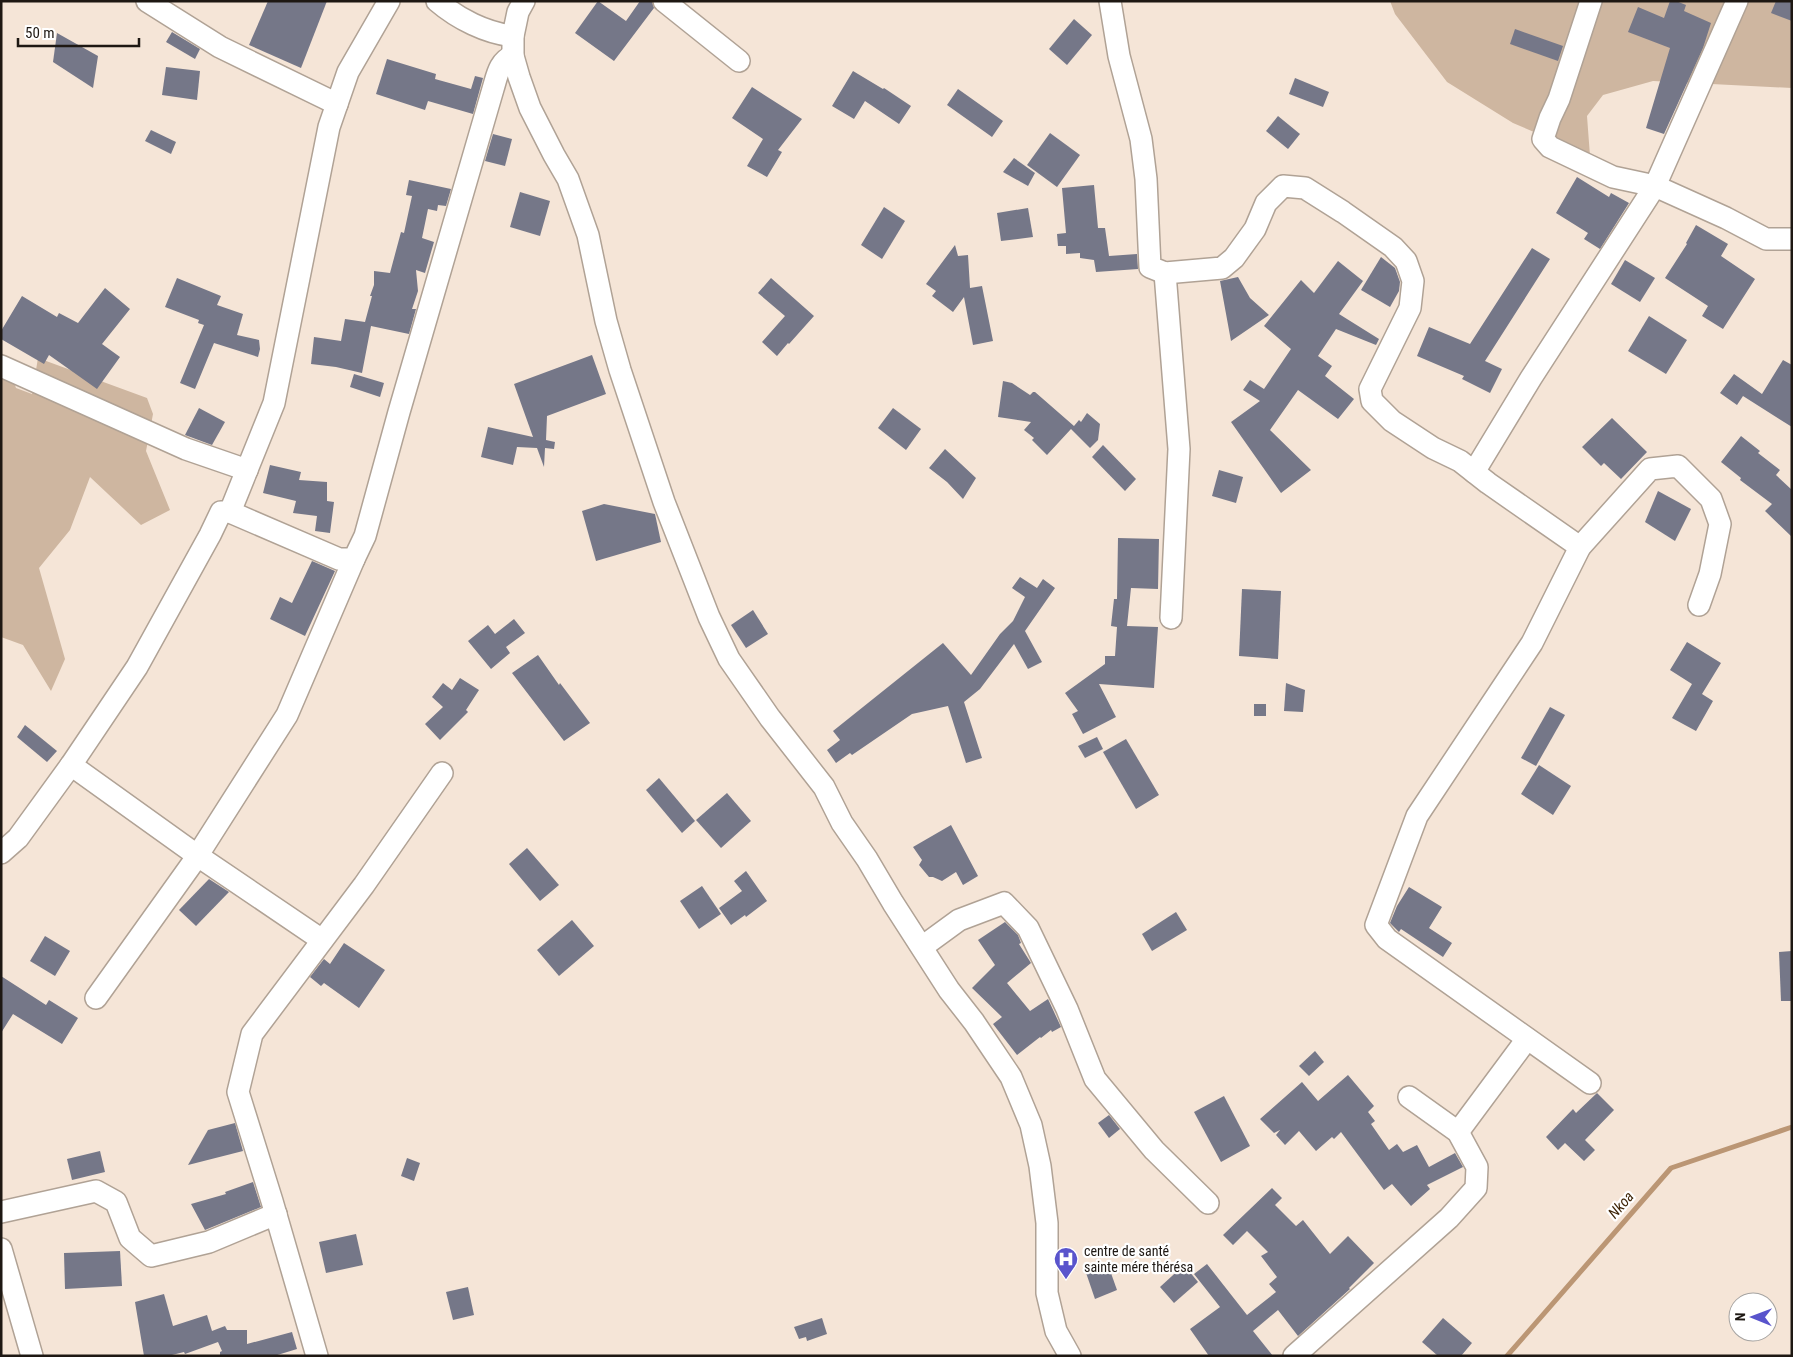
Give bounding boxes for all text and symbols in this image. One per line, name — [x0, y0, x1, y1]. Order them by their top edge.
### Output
scale bar — [18, 15, 139, 47]
text: 50 m — [25, 24, 55, 42]
water label: Nkoa — [1604, 1188, 1638, 1222]
place label: centre de santé sainte mére thérésa — [1084, 1243, 1193, 1275]
hospital icon: centre de santé sainte mére thérésa — [1053, 1246, 1079, 1280]
north arrow — [1728, 1292, 1778, 1342]
text: N — [1732, 1312, 1748, 1321]

